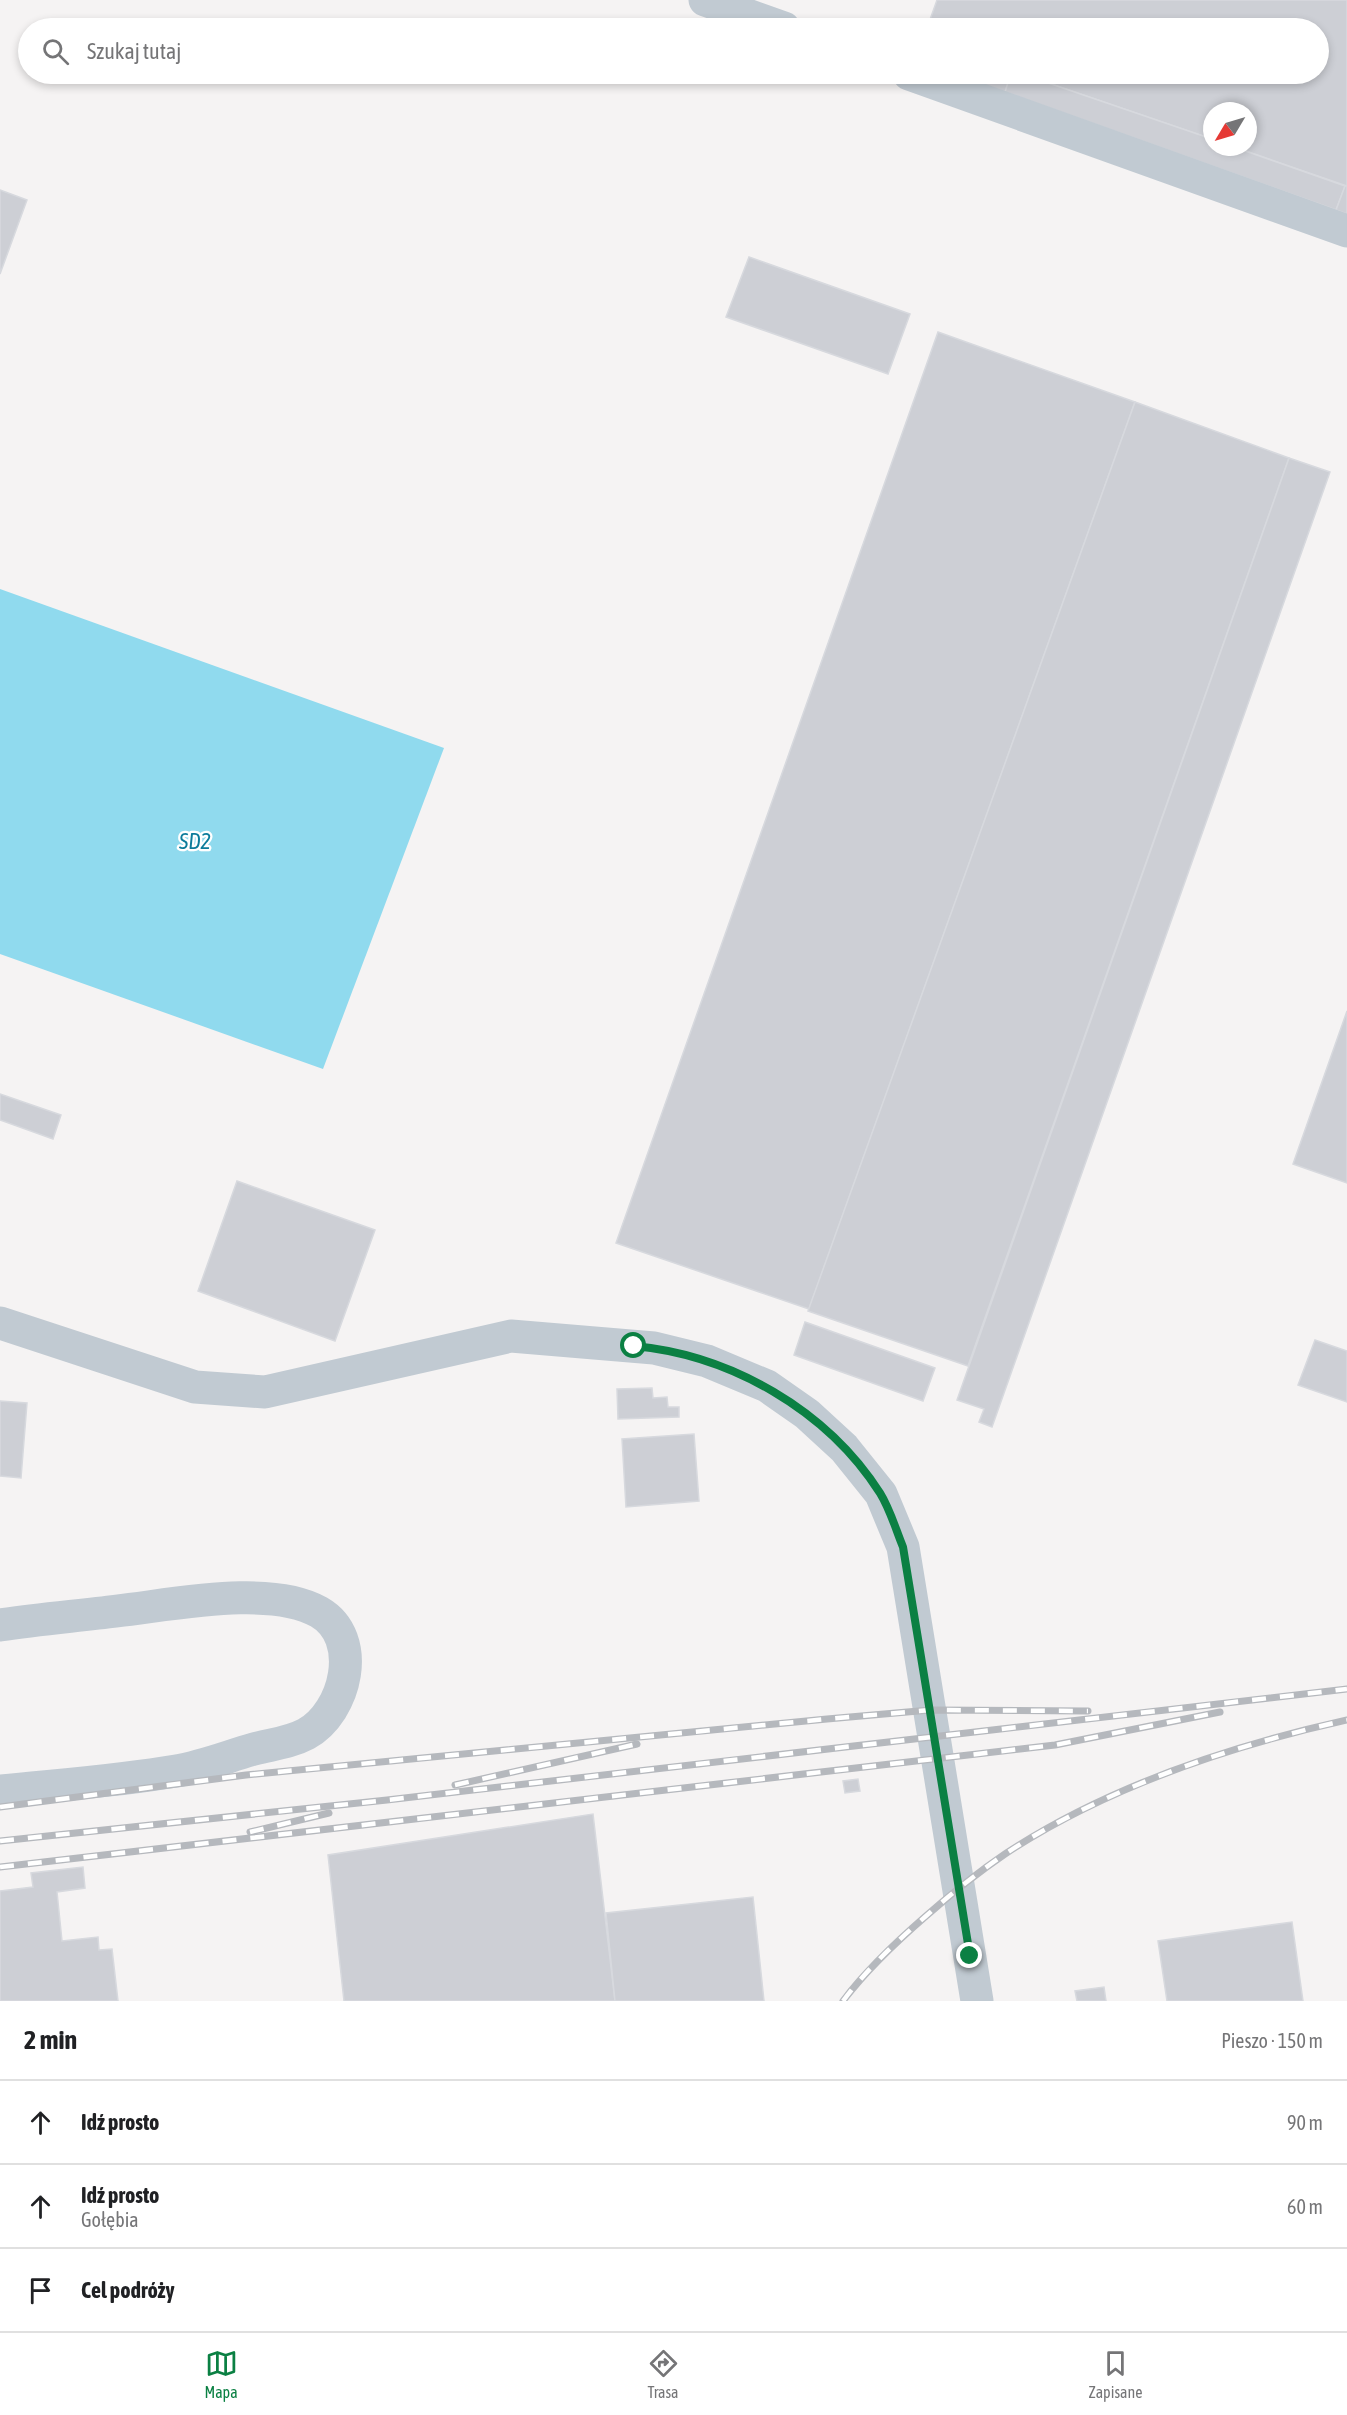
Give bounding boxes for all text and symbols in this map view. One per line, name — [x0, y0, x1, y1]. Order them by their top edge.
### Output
search box — [18, 18, 1329, 84]
icon: search — [39, 35, 72, 68]
text: Szukaj tutaj — [87, 38, 181, 64]
north arrow — [1203, 102, 1257, 156]
water label: SD2 — [178, 828, 211, 854]
route start — [620, 1332, 646, 1358]
route end — [956, 1942, 982, 1968]
text: 2 min — [24, 2025, 77, 2055]
text: Pieszo · 150 m — [1221, 2029, 1323, 2052]
icon: ahead — [24, 2106, 57, 2139]
text: Idź prosto — [81, 2109, 159, 2135]
text: 90 m — [1287, 2111, 1323, 2134]
text: Idź prosto — [81, 2182, 159, 2208]
icon: ahead — [24, 2190, 57, 2223]
text: 60 m — [1287, 2195, 1323, 2218]
text: Gołębia — [81, 2208, 139, 2231]
icon: arrive — [24, 2274, 57, 2307]
text: Cel podróży — [81, 2277, 175, 2303]
tab: Mapa — [204, 2347, 238, 2401]
tab: Trasa — [647, 2347, 680, 2401]
tab: Zapisane — [1088, 2347, 1143, 2401]

